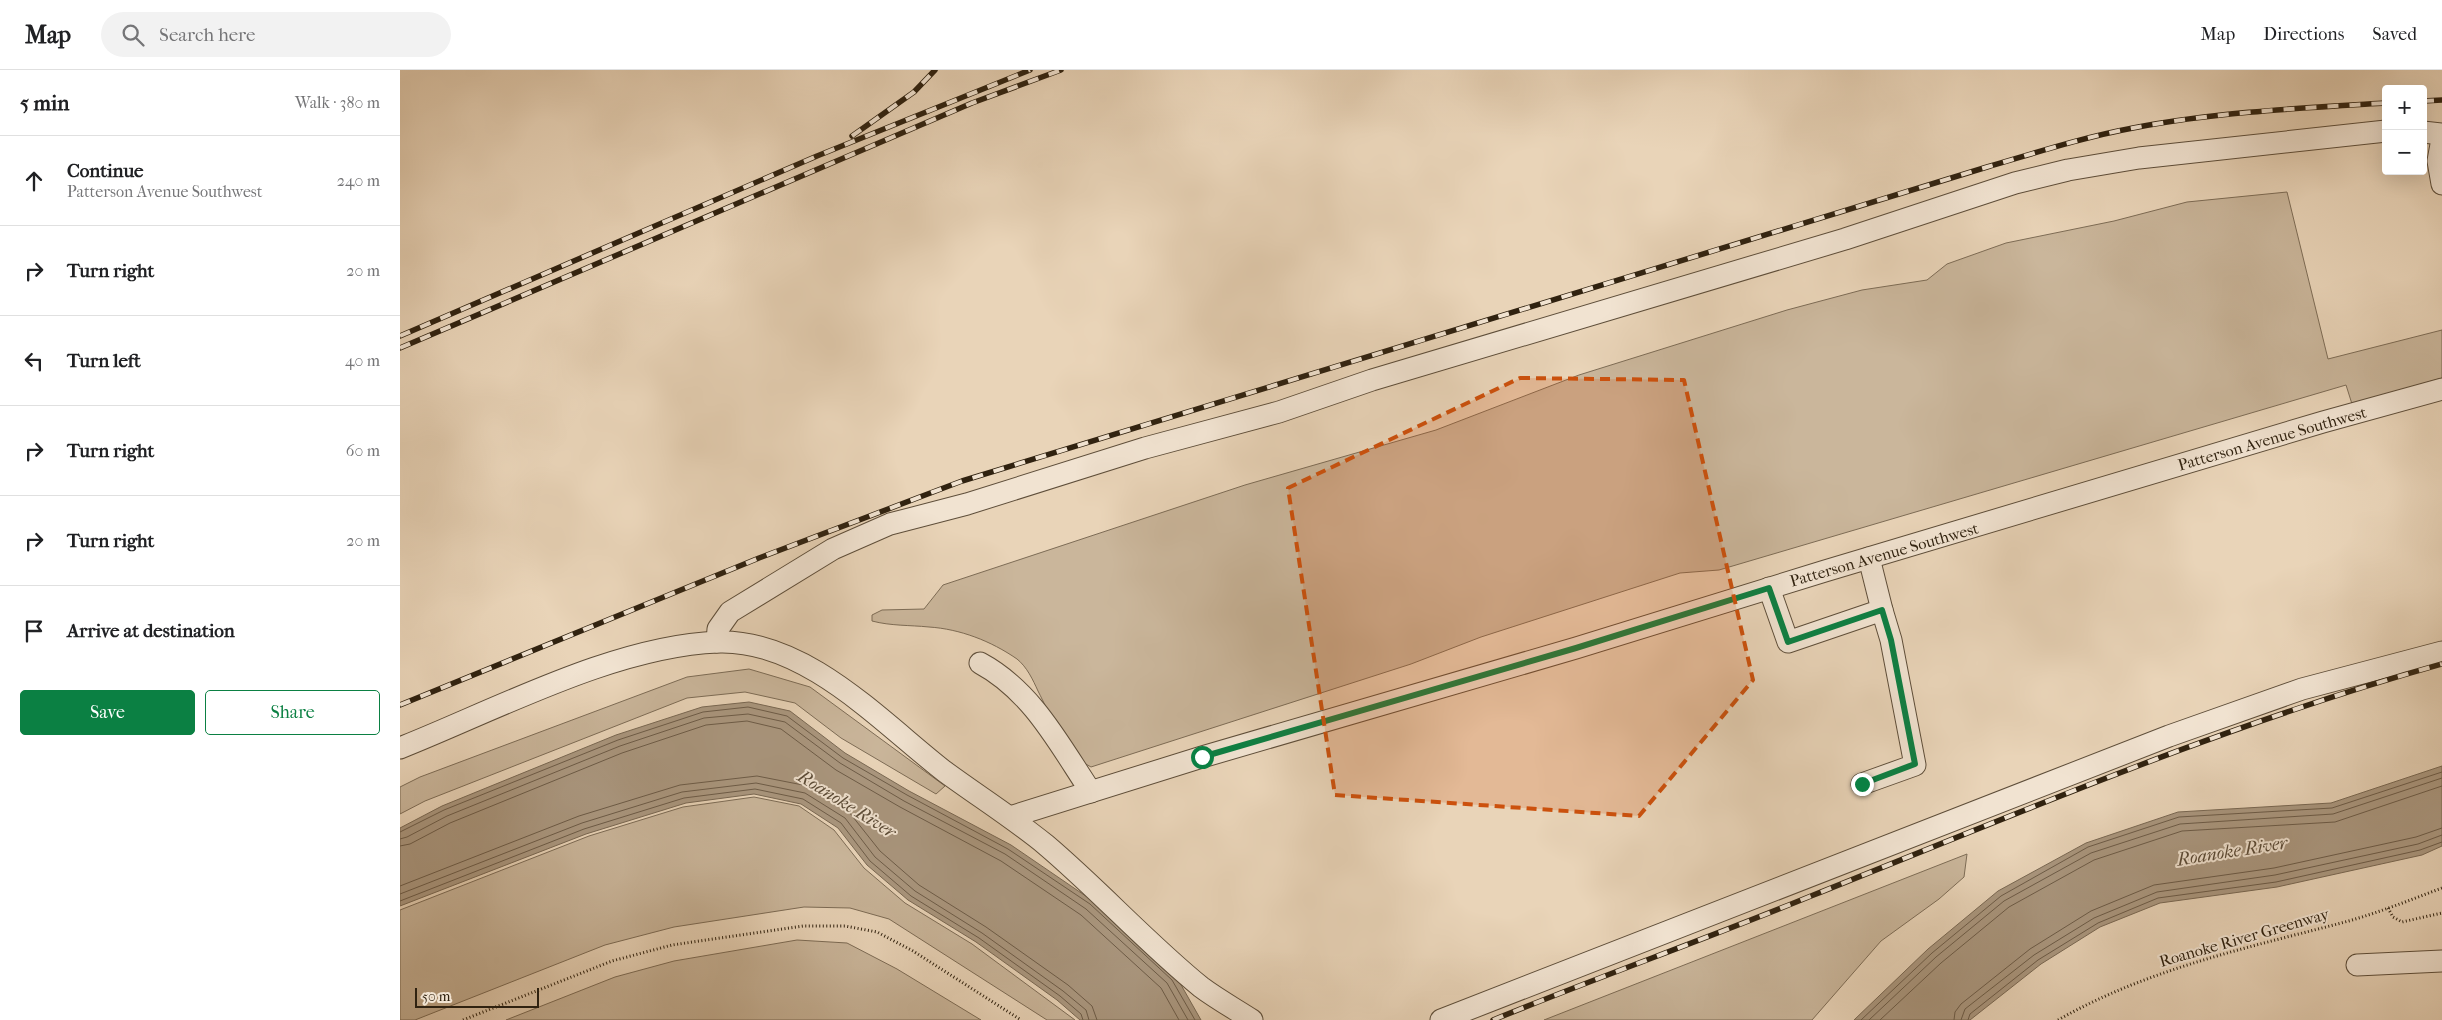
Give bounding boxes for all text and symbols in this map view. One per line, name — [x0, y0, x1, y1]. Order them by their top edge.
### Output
search box — [101, 12, 451, 57]
text: Map — [25, 21, 71, 49]
icon: search — [119, 21, 147, 49]
text: Search here — [159, 24, 255, 46]
text: Map — [2201, 24, 2235, 45]
text: Directions — [2263, 24, 2344, 45]
text: Saved — [2372, 24, 2417, 45]
map controls — [2382, 85, 2427, 175]
button: + — [2382, 85, 2427, 130]
text: 5 min — [20, 91, 69, 115]
text: Walk · 380 m — [295, 93, 380, 112]
button: − — [2382, 130, 2427, 175]
text: Continue — [67, 160, 143, 182]
icon: ahead — [20, 167, 48, 195]
text: 240 m — [337, 171, 380, 190]
text: Patterson Avenue Southwest — [67, 182, 262, 201]
icon: right — [20, 257, 48, 285]
text: Turn right — [67, 260, 154, 282]
text: 20 m — [346, 261, 380, 280]
icon: left — [20, 347, 48, 375]
text: Turn left — [67, 350, 141, 372]
text: 40 m — [345, 351, 380, 370]
street label: Patterson Avenue Southwest — [2176, 402, 2369, 475]
icon: right — [20, 437, 48, 465]
text: Turn right — [67, 440, 154, 462]
text: 60 m — [346, 441, 380, 460]
street label: Patterson Avenue Southwest — [1788, 518, 1981, 591]
icon: right — [20, 527, 48, 555]
text: Turn right — [67, 530, 154, 552]
text: 20 m — [346, 531, 380, 550]
icon: arrive — [20, 617, 48, 645]
text: Arrive at destination — [67, 620, 235, 642]
button: Save — [20, 690, 195, 735]
button: Share — [205, 690, 380, 735]
route start — [1191, 746, 1214, 769]
water label: Roanoke River — [793, 765, 901, 844]
route end — [1851, 773, 1874, 796]
water label: Roanoke River — [2174, 832, 2291, 871]
street label: Roanoke River Greenway — [2157, 904, 2332, 971]
scale bar — [415, 985, 539, 1008]
text: 50 m — [422, 988, 450, 1005]

